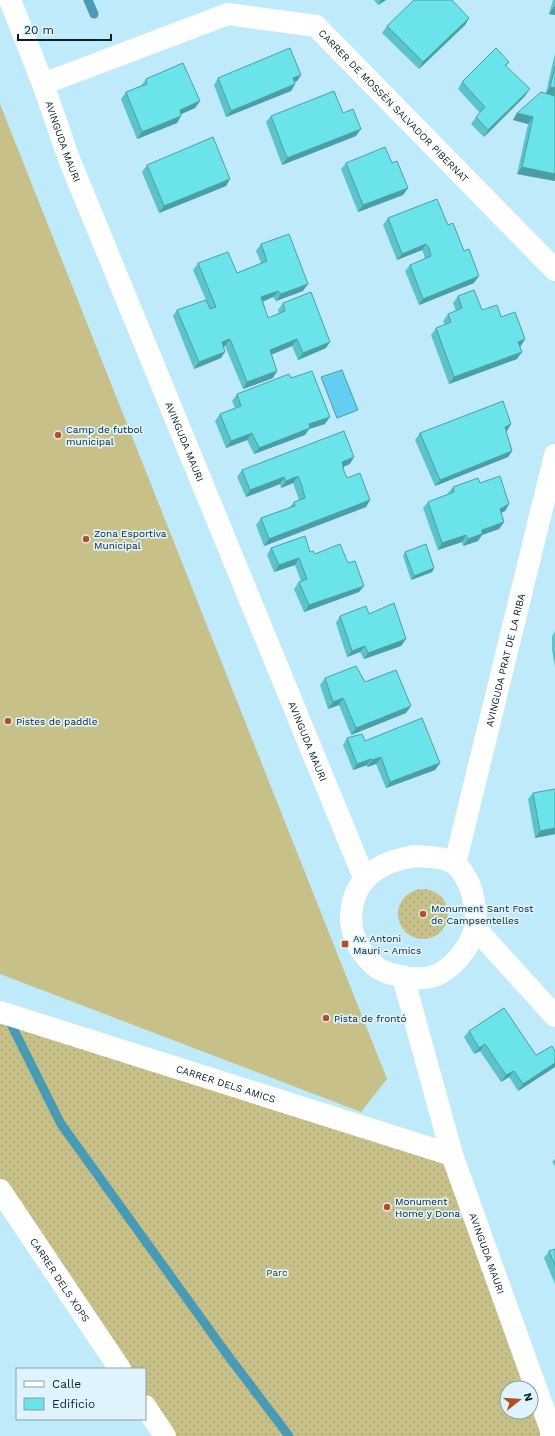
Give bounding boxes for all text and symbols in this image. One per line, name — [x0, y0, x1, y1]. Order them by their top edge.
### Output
scale bar — [18, 16, 111, 42]
text: 20 m — [24, 23, 54, 37]
street label: CARRER DE MOSSÈN SALVADOR PIBERNAT — [316, 27, 471, 185]
street label: AVINGUDA MAURI — [43, 99, 83, 184]
street label: AVINGUDA MAURI — [163, 400, 206, 483]
place label: Camp de futbol municipal — [66, 424, 143, 447]
marker: Camp de futbol municipal — [53, 430, 63, 440]
place label: Zona Esportiva Municipal — [94, 528, 167, 551]
marker: Zona Esportiva Municipal — [81, 534, 91, 544]
street label: AVINGUDA PRAT DE LA RIBA — [484, 592, 527, 728]
street label: AVINGUDA MAURI — [286, 700, 329, 783]
marker: Pistes de paddle — [3, 716, 13, 726]
place label: Pistes de paddle — [16, 716, 98, 727]
place label: Monument Sant Fost de Campsentelles — [431, 903, 534, 926]
marker: Monument Sant Fost de Campsentelles — [418, 909, 428, 919]
place label: Av. Antoni Mauri - Amics — [353, 933, 421, 956]
marker: Av. Antoni Mauri - Amics — [340, 939, 350, 949]
marker: Pista de frontó — [321, 1013, 331, 1023]
place label: Pista de frontó — [334, 1013, 406, 1024]
street label: CARRER DELS AMICS — [175, 1063, 277, 1105]
place label: Monument Home y Dona — [395, 1196, 460, 1219]
marker: Monument Home y Dona — [382, 1202, 392, 1212]
street label: AVINGUDA MAURI — [467, 1211, 507, 1295]
street label: CARRER DELS XOPS — [28, 1236, 92, 1324]
park label: Parc — [266, 1267, 288, 1278]
legend — [16, 1368, 146, 1420]
text: Calle — [52, 1377, 81, 1391]
north arrow — [499, 1380, 539, 1420]
text: N — [521, 1391, 535, 1403]
text: Edificio — [52, 1397, 95, 1411]

